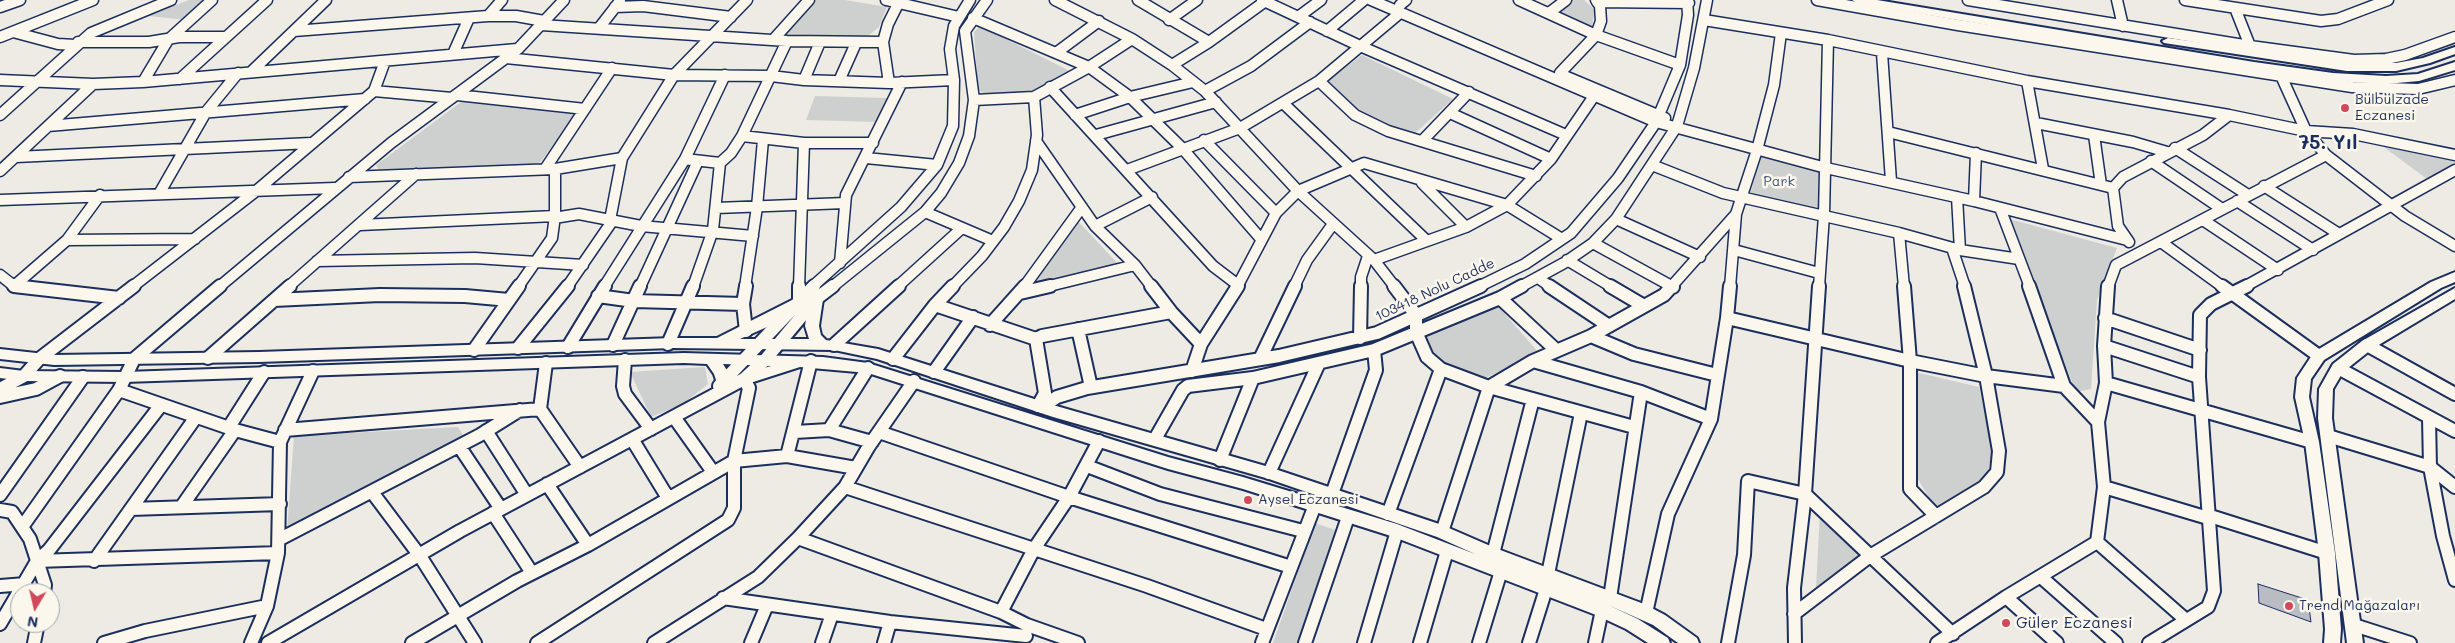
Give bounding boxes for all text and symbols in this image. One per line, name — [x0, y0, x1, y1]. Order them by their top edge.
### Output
place label: Bülbülzade Eczanesi — [2355, 92, 2429, 124]
marker: Bülbülzade Eczanesi — [2339, 102, 2351, 114]
district label: 75. Yıl — [2299, 132, 2357, 154]
park label: Park — [1763, 174, 1795, 190]
street label: 103418 Nolu Cadde — [1373, 255, 1497, 325]
place label: Aysel Eczanesi — [1258, 492, 1359, 508]
marker: Aysel Eczanesi — [1242, 494, 1254, 506]
north arrow — [10, 583, 60, 633]
place label: Trend Mağazaları — [2299, 598, 2420, 614]
marker: Trend Mağazaları — [2283, 600, 2295, 612]
text: N — [26, 612, 39, 633]
place label: Güler Eczanesi — [2016, 613, 2133, 633]
marker: Güler Eczanesi — [2000, 617, 2012, 629]

